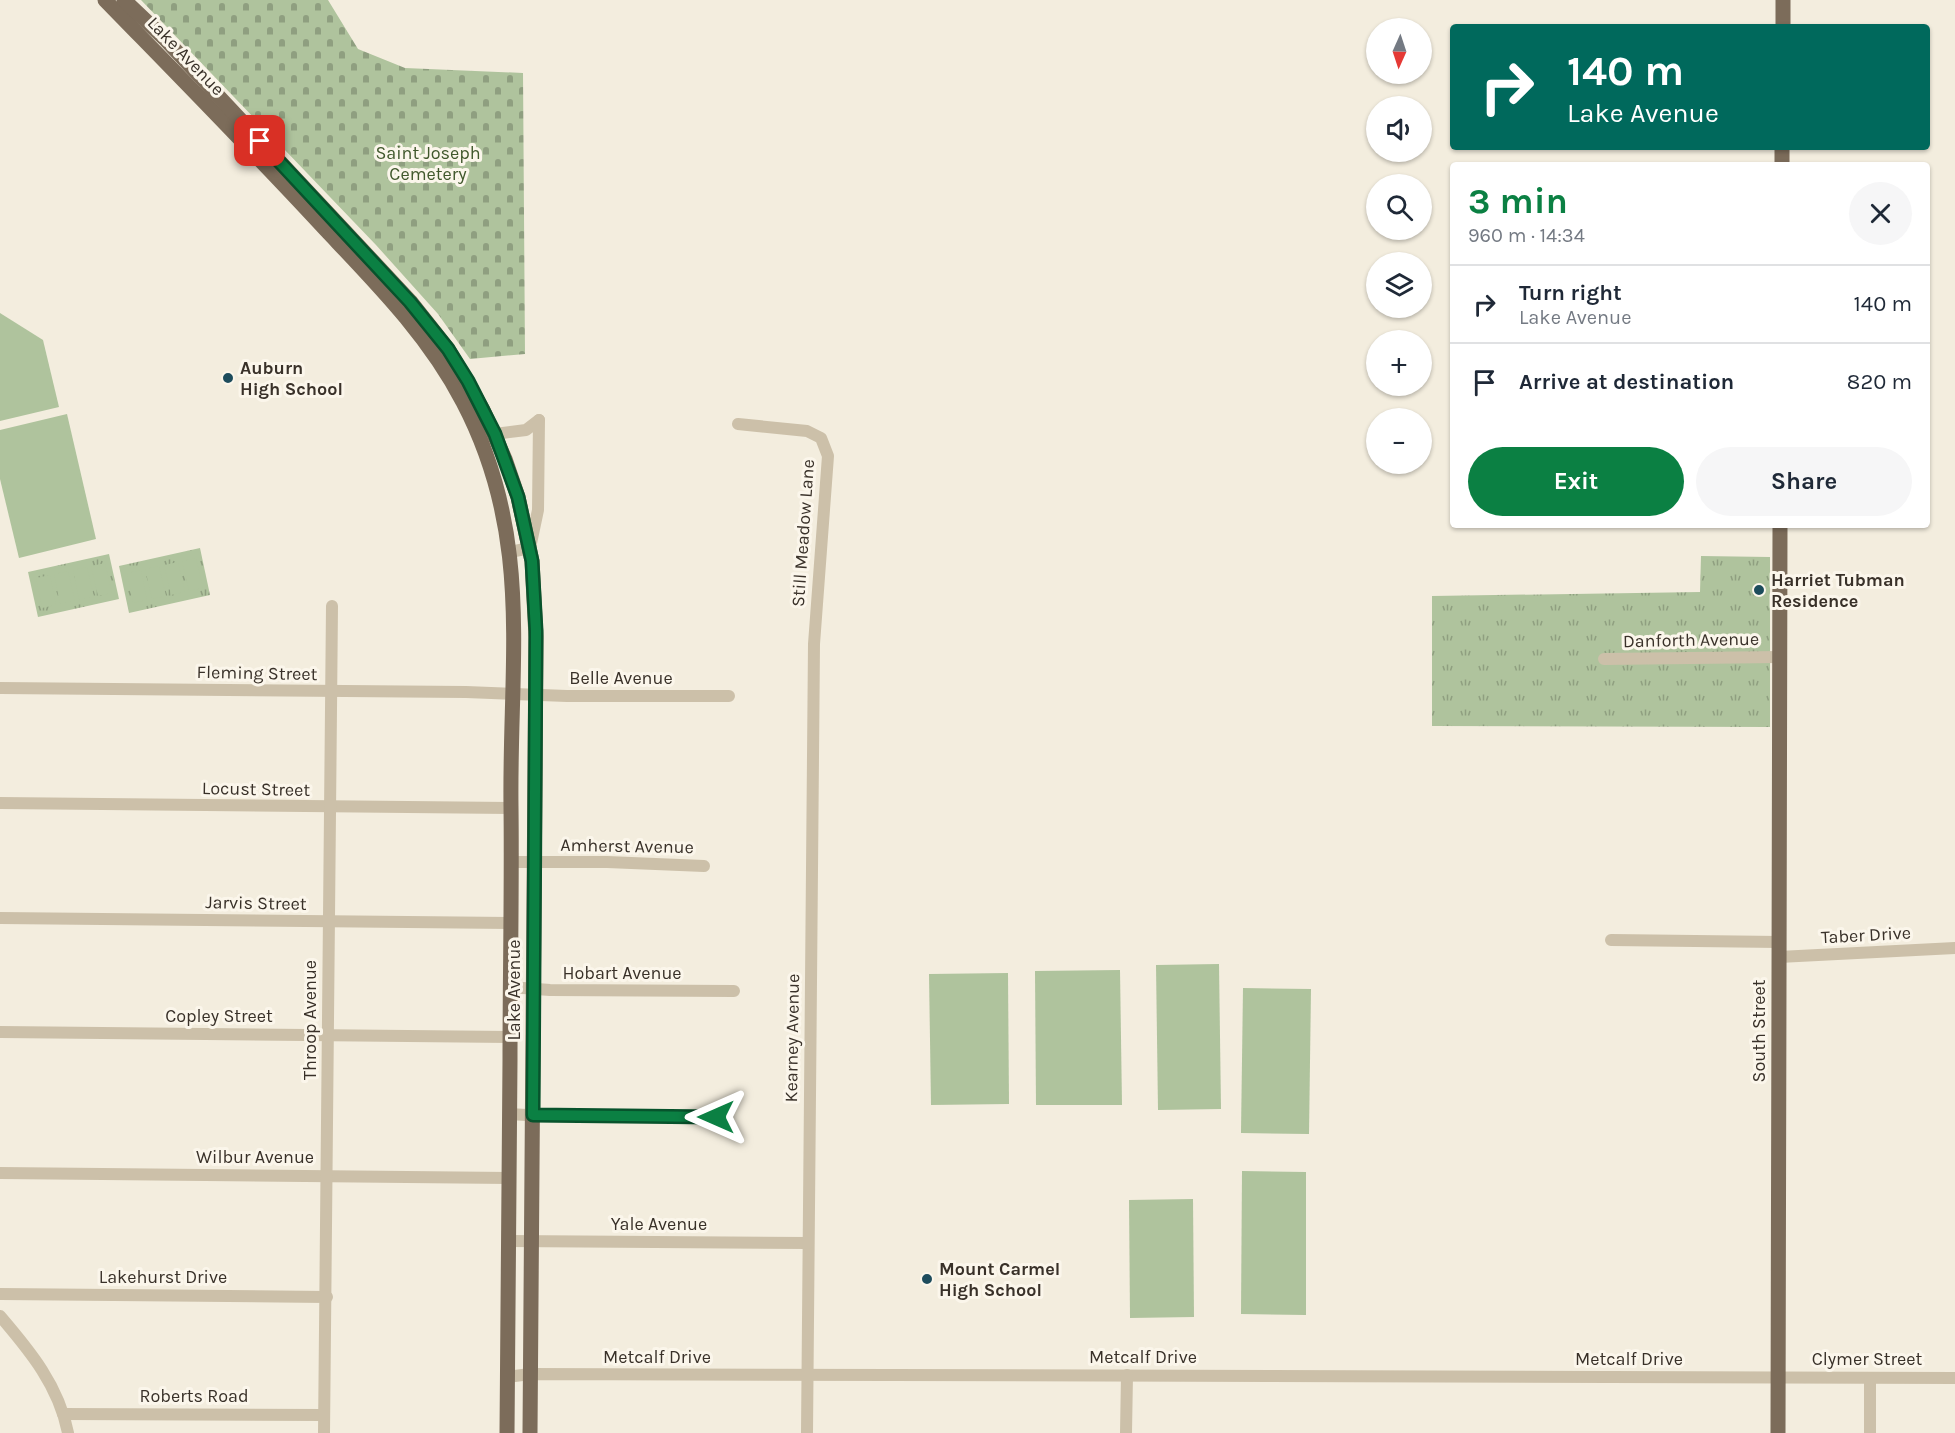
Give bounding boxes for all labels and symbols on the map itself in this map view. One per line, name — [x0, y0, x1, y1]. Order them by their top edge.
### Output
street label: Lake Avenue — [143, 12, 229, 100]
north arrow — [1366, 18, 1432, 84]
pin — [234, 115, 285, 166]
park label: Saint Joseph Cemetery — [375, 142, 481, 185]
place label: Auburn High School — [240, 357, 343, 400]
marker: Auburn High School — [221, 371, 235, 385]
street label: Still Meadow Lane — [787, 458, 819, 608]
place label: Harriet Tubman Residence — [1771, 569, 1905, 612]
marker: Harriet Tubman Residence — [1752, 583, 1766, 597]
street label: Danforth Avenue — [1623, 628, 1759, 652]
street label: Fleming Street — [196, 661, 318, 685]
street label: Belle Avenue — [569, 667, 673, 689]
street label: Locust Street — [202, 777, 311, 801]
street label: Amherst Avenue — [560, 834, 694, 858]
street label: Jarvis Street — [205, 891, 307, 915]
street label: Taber Drive — [1820, 922, 1912, 948]
street label: Lake Avenue — [503, 939, 525, 1041]
street label: Throop Avenue — [299, 960, 321, 1080]
street label: Hobart Avenue — [562, 962, 682, 984]
street label: Kearney Avenue — [780, 974, 804, 1102]
street label: South Street — [1748, 979, 1770, 1082]
street label: Copley Street — [165, 1005, 273, 1027]
position arrow — [684, 1085, 748, 1149]
street label: Wilbur Avenue — [196, 1146, 314, 1168]
street label: Yale Avenue — [611, 1213, 707, 1235]
place label: Mount Carmel High School — [939, 1258, 1060, 1301]
street label: Lakehurst Drive — [99, 1266, 227, 1288]
marker: Mount Carmel High School — [920, 1272, 934, 1286]
street label: Metcalf Drive — [603, 1346, 711, 1368]
street label: Metcalf Drive — [1089, 1346, 1197, 1368]
street label: Metcalf Drive — [1575, 1348, 1683, 1370]
street label: Clymer Street — [1812, 1348, 1923, 1370]
street label: Roberts Road — [139, 1385, 249, 1407]

